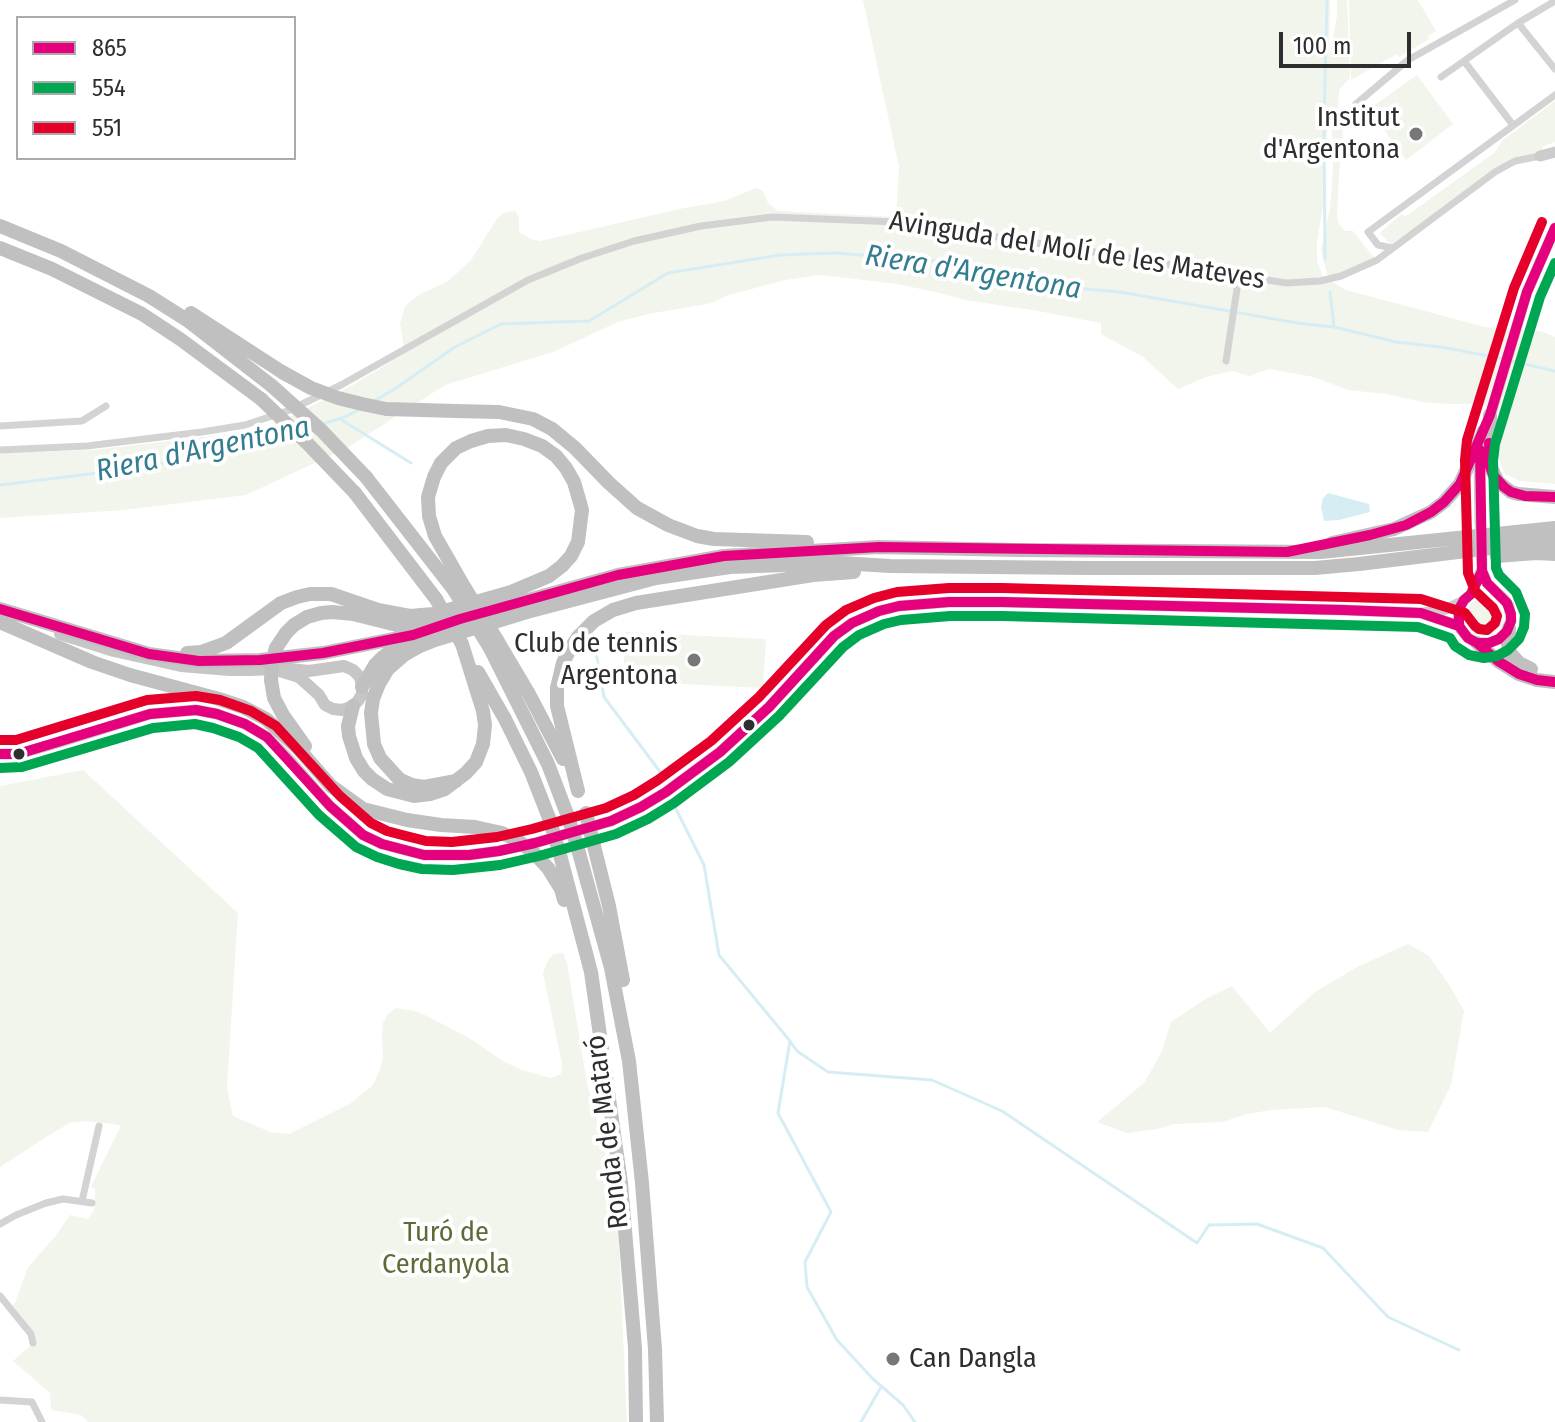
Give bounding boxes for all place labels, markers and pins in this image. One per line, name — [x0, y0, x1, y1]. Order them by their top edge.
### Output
place label: Institut d'Argentona — [1263, 101, 1400, 167]
marker: Institut d'Argentona — [1407, 125, 1425, 143]
place label: Club de tennis Argentona — [514, 627, 678, 693]
marker: Club de tennis Argentona — [685, 651, 703, 669]
unlabelled marker — [741, 717, 757, 733]
unlabelled marker — [11, 746, 27, 762]
place label: Can Dangla — [909, 1342, 1037, 1376]
marker: Can Dangla — [884, 1350, 902, 1368]

